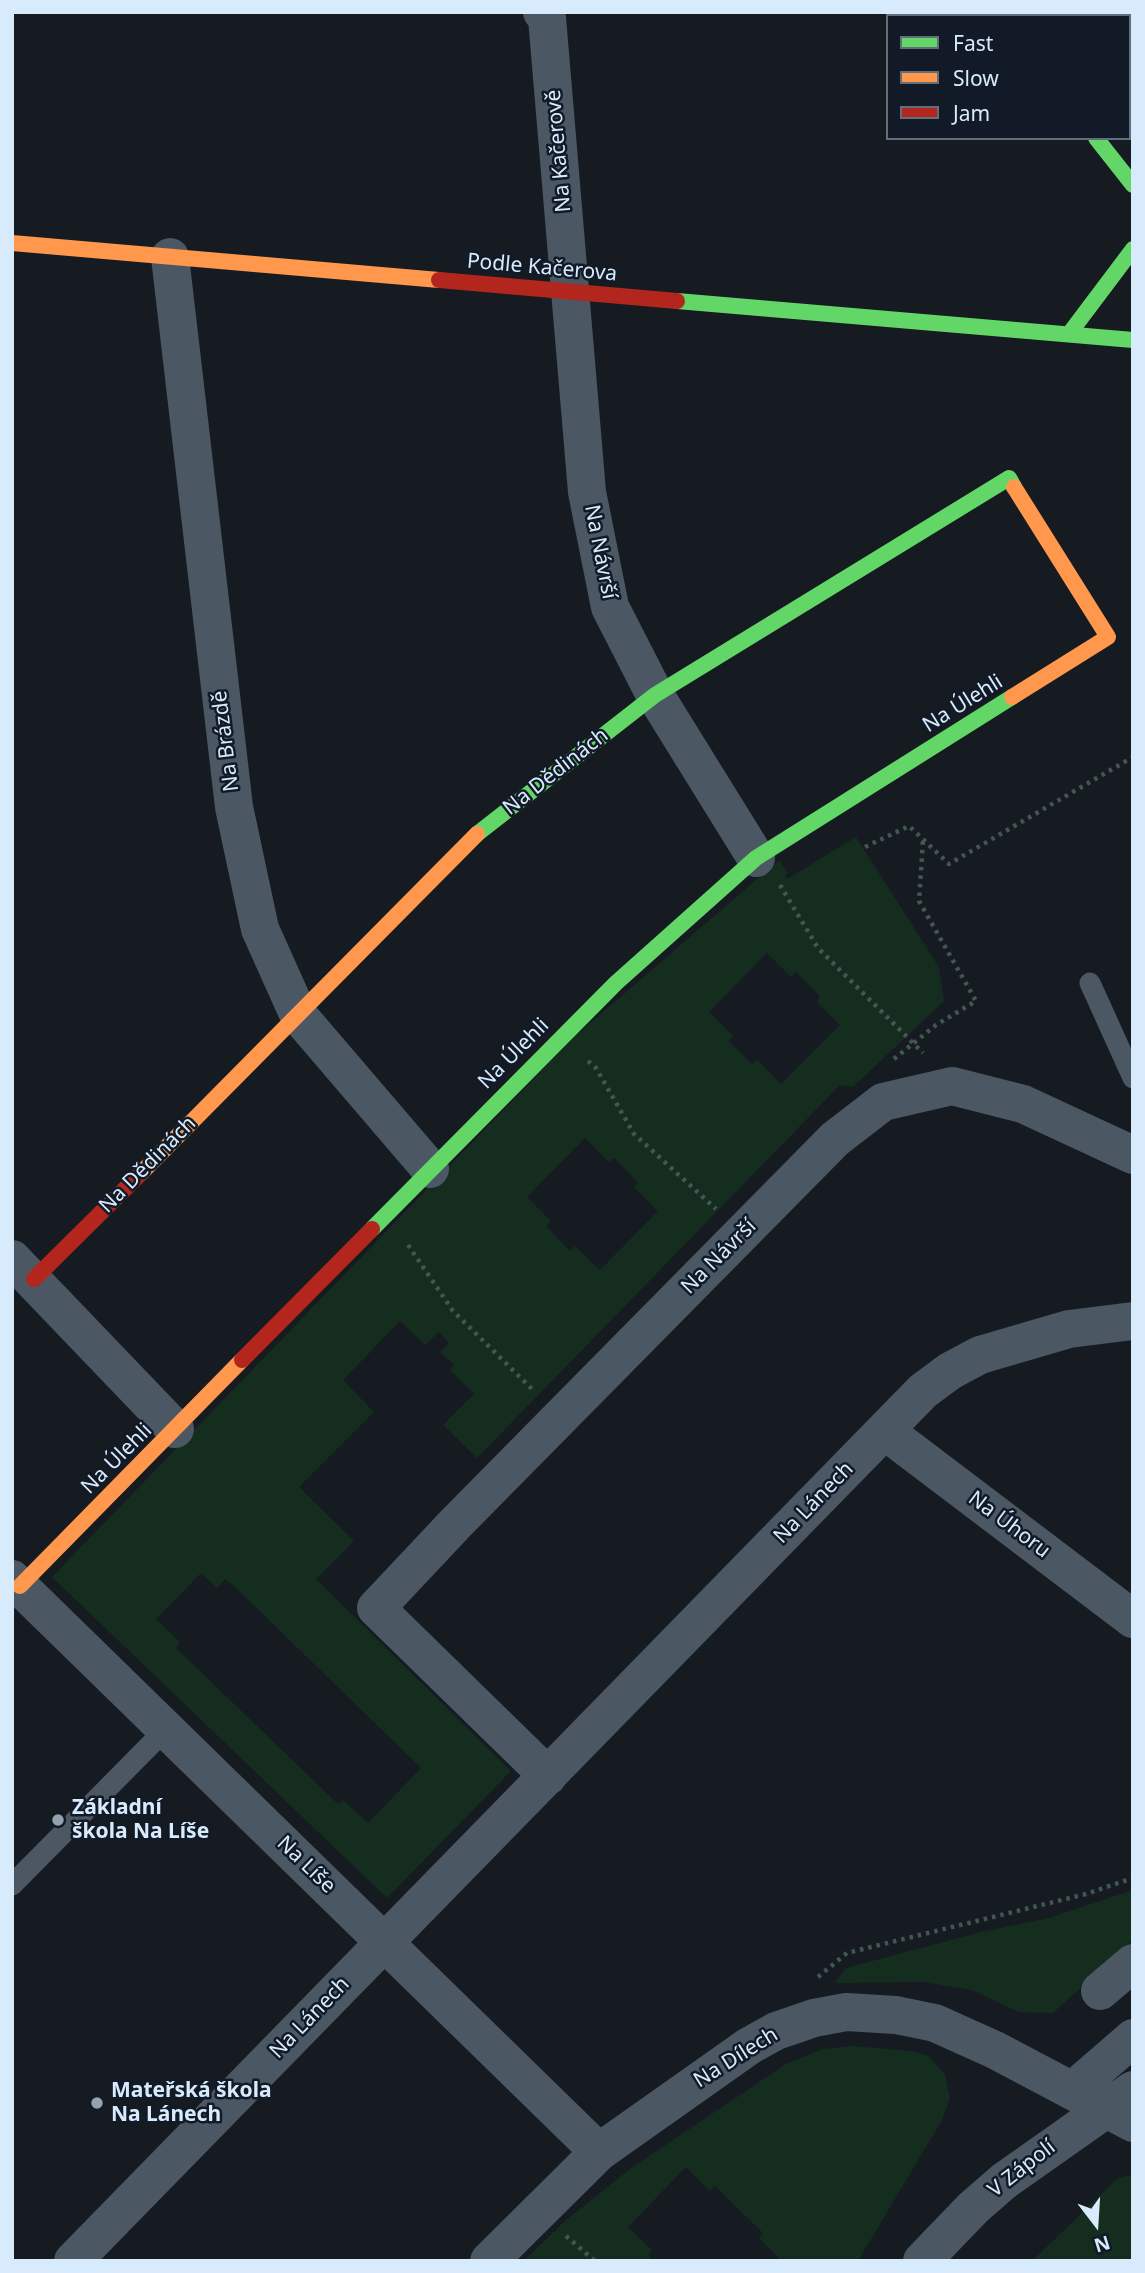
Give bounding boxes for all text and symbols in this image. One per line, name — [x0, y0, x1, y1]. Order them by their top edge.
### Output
legend — [886, 14, 1131, 140]
text: Fast — [953, 29, 993, 57]
text: Slow — [953, 64, 999, 92]
street label: Na Kačerově — [541, 89, 577, 213]
text: Jam — [953, 99, 990, 127]
street label: Podle Kačerova — [466, 249, 618, 287]
street label: Na Návrší — [578, 503, 622, 601]
street label: Na Úlehli — [918, 670, 1008, 738]
street label: Na Brázdě — [207, 689, 245, 793]
street label: Na Dědinách — [498, 723, 614, 821]
street label: Na Úlehli — [473, 1013, 555, 1095]
street label: Na Dědinách — [94, 1111, 202, 1219]
street label: Na Návrší — [676, 1214, 762, 1300]
street label: Na Úlehli — [76, 1418, 158, 1500]
street label: Na Lánech — [769, 1457, 859, 1549]
street label: Na Úhoru — [963, 1486, 1055, 1564]
place label: Základní škola Na Líše — [72, 1795, 209, 1845]
marker: Základní škola Na Líše — [50, 1812, 66, 1828]
street label: Na Líše — [272, 1831, 340, 1899]
street label: Na Lánech — [265, 1972, 355, 2064]
street label: Na Dílech — [689, 2022, 783, 2094]
place label: Mateřská škola Na Lánech — [111, 2078, 272, 2128]
marker: Mateřská škola Na Lánech — [89, 2095, 105, 2111]
street label: V Zápolí — [983, 2135, 1061, 2203]
north arrow — [1061, 2189, 1131, 2259]
text: N — [1091, 2229, 1113, 2259]

